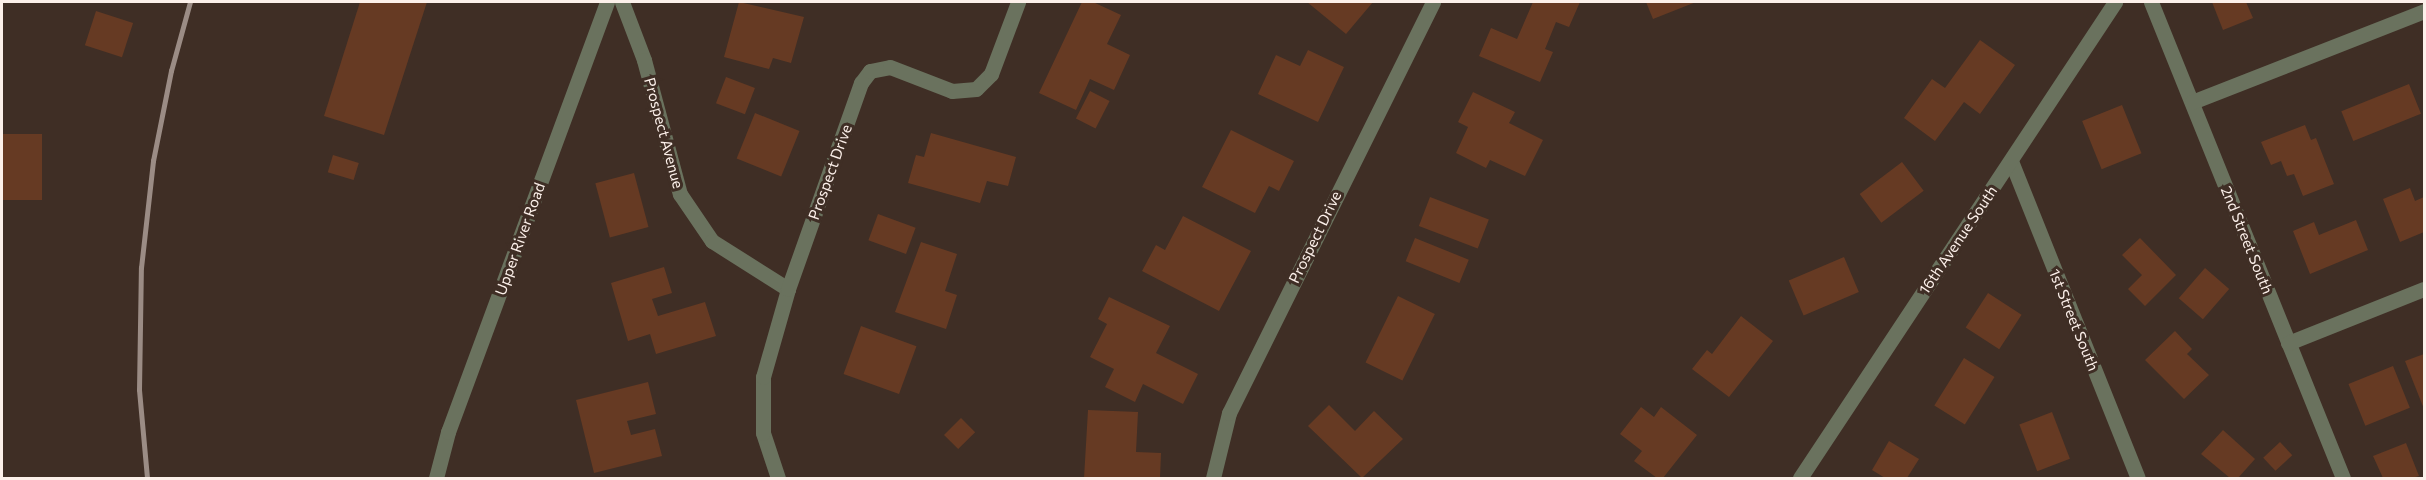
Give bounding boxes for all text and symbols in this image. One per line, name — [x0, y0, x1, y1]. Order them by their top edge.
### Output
street label: Prospect Avenue — [641, 76, 687, 190]
street label: Prospect Drive — [804, 122, 856, 222]
street label: Upper River Road — [491, 180, 549, 298]
street label: 16th Avenue South — [1915, 182, 2001, 298]
street label: 2nd Street South — [2217, 184, 2277, 296]
street label: Prospect Drive — [1285, 188, 1345, 286]
street label: 1st Street South — [2045, 266, 2103, 374]

